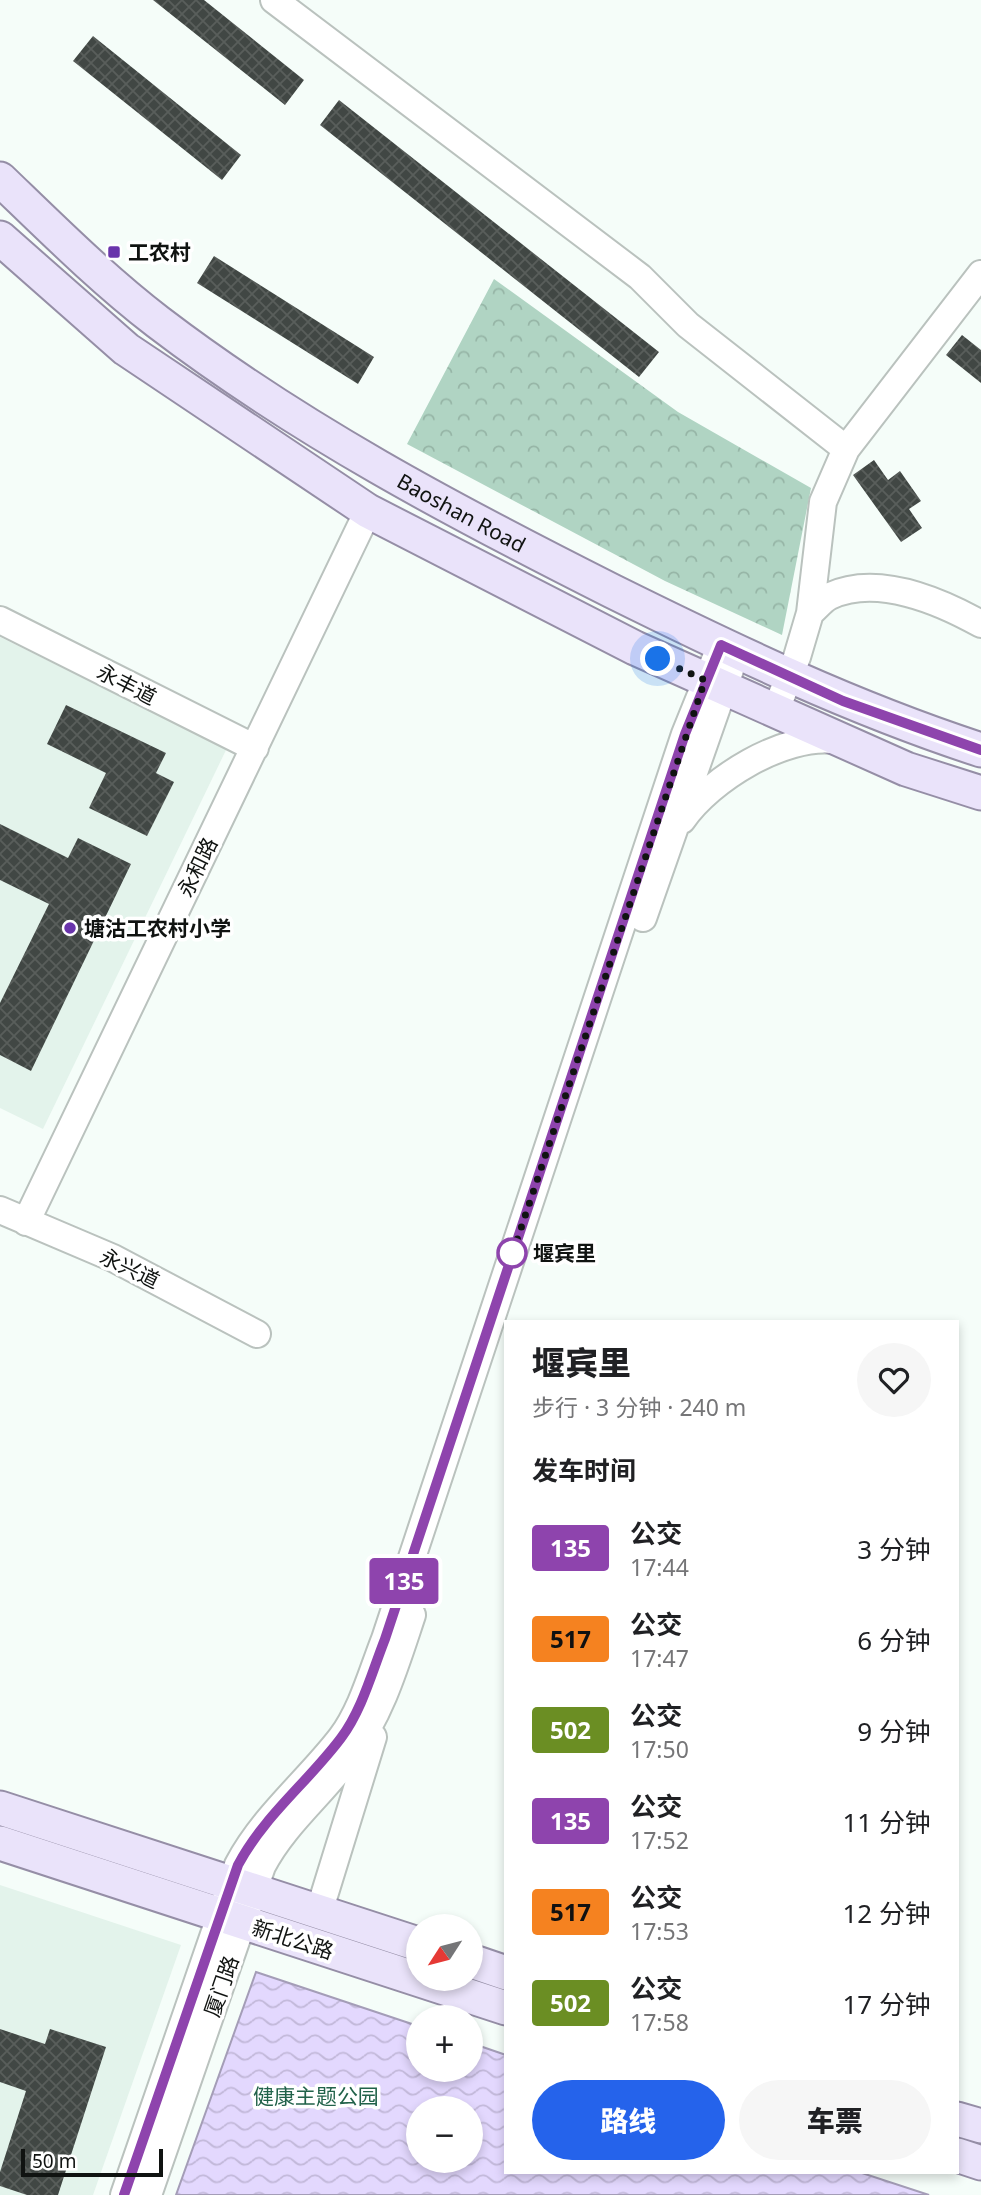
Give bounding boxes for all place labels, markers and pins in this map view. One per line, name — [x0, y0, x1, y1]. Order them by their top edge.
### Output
place label: 工农村 — [128, 238, 191, 266]
marker: 工农村 — [106, 244, 122, 260]
place label: 塘沽工农村小学 — [84, 914, 231, 942]
marker: 塘沽工农村小学 — [62, 920, 78, 936]
marker: 堰宾里 — [497, 1238, 527, 1268]
place label: 堰宾里 — [533, 1239, 596, 1267]

